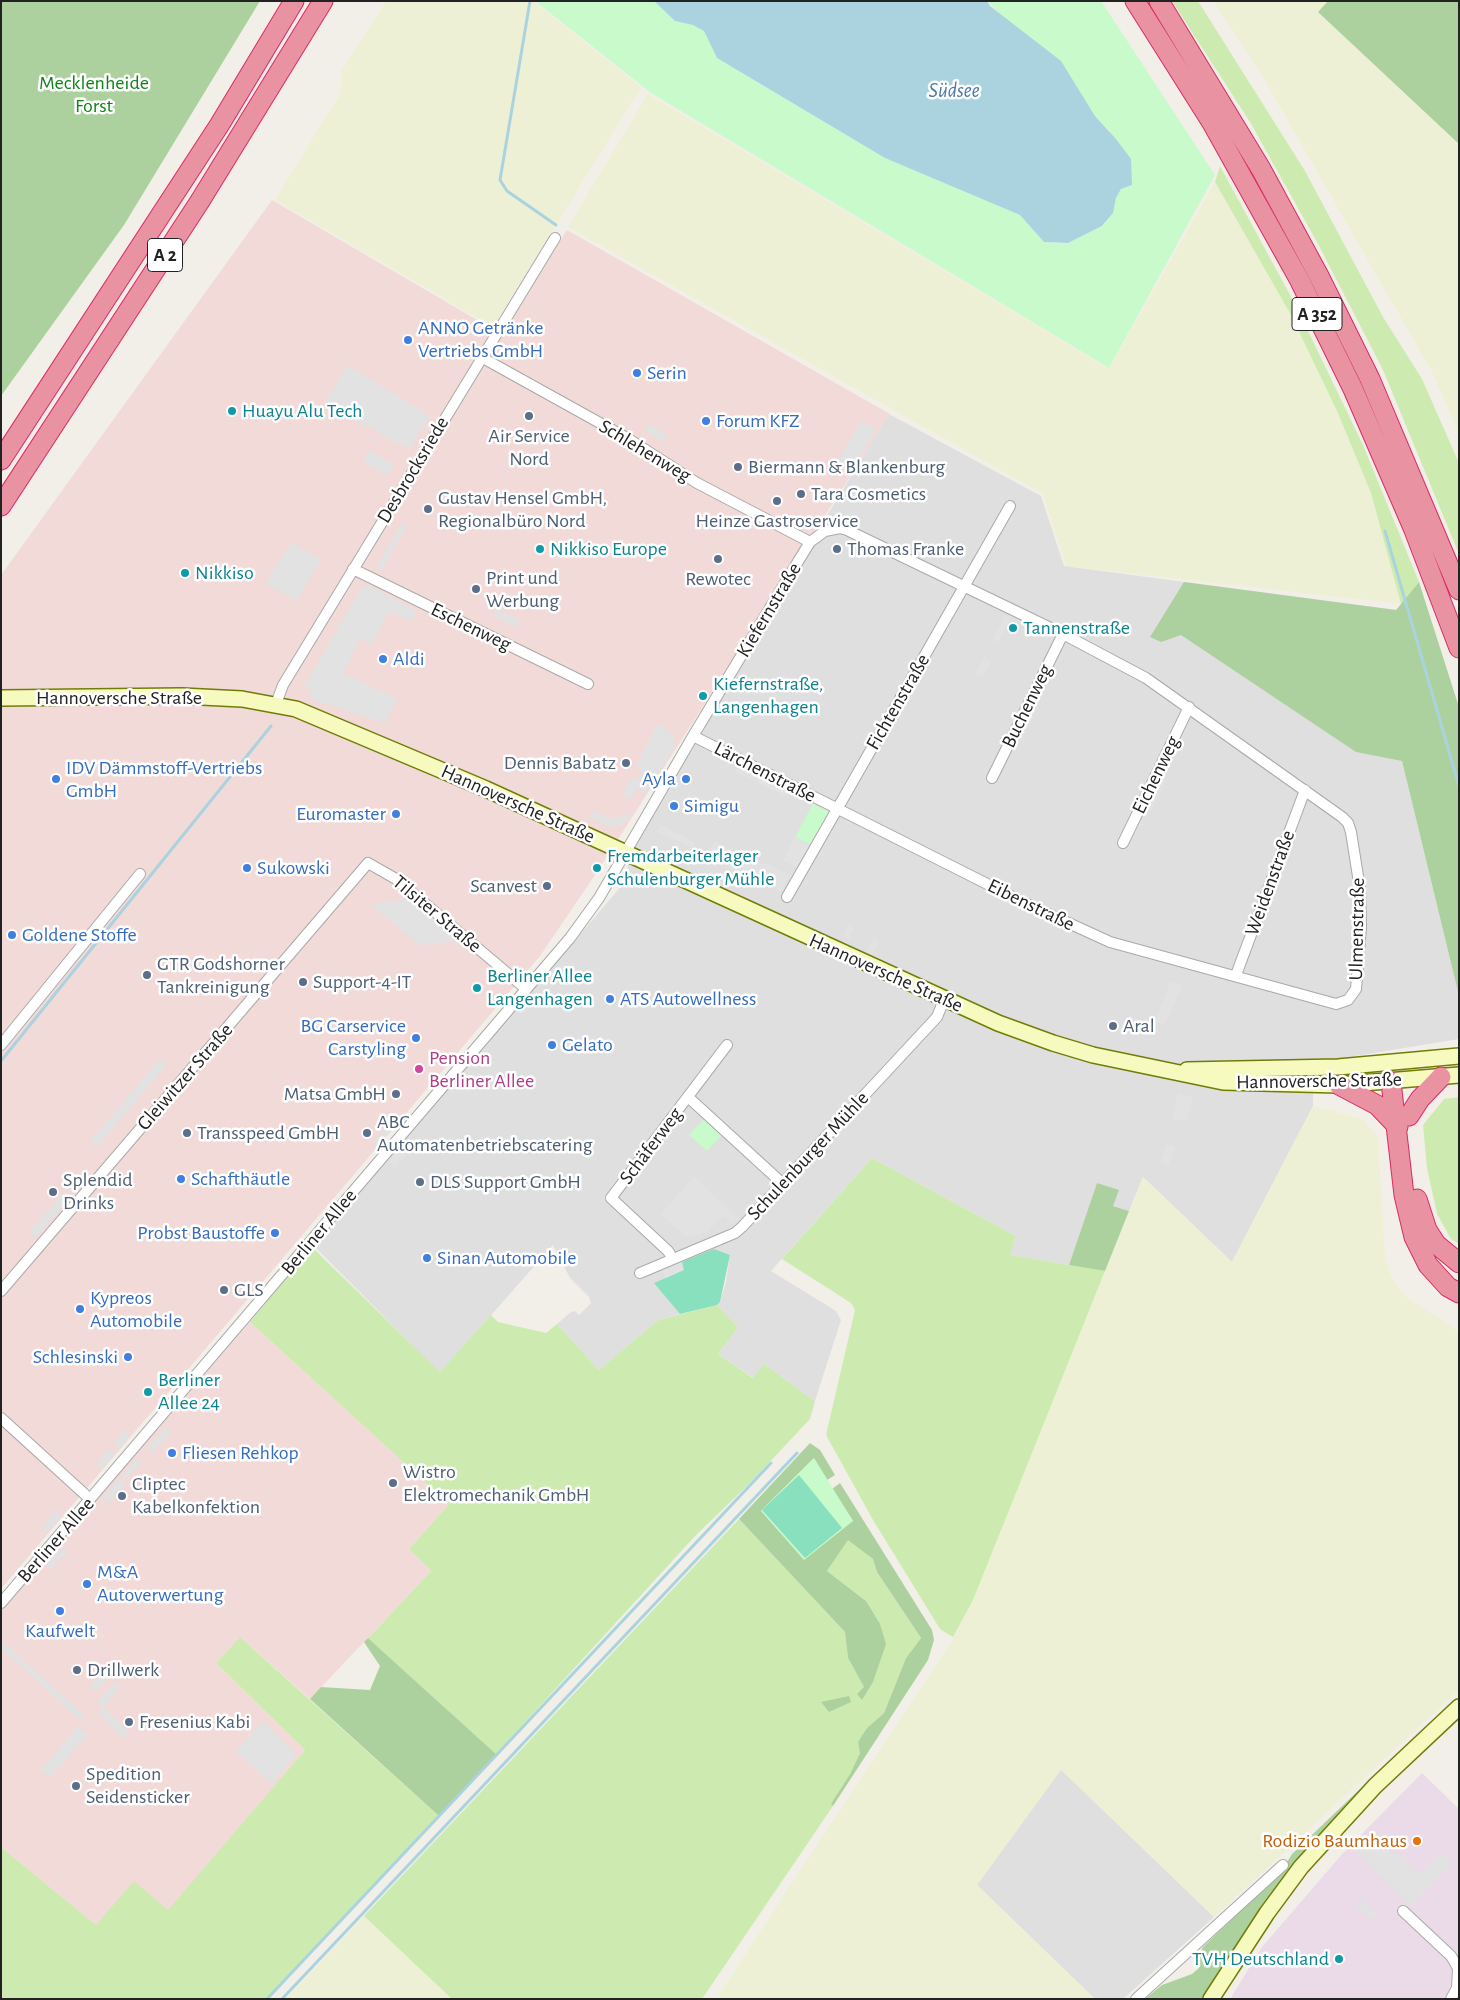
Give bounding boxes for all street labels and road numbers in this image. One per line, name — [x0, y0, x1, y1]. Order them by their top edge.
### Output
road number: A 2 — [148, 238, 182, 272]
road number: A 352 — [1292, 298, 1342, 330]
street label: Desbrocksriede — [372, 412, 454, 528]
street label: Schlehenweg — [595, 414, 695, 488]
street label: Kiefernstraße — [731, 558, 807, 662]
street label: Eschenweg — [427, 597, 515, 657]
street label: Fichtenstraße — [861, 650, 935, 754]
street label: Buchenweg — [996, 660, 1058, 752]
street label: Hannoversche Straße — [36, 686, 202, 710]
street label: Eichenweg — [1127, 732, 1185, 818]
street label: Lärchenstraße — [710, 736, 820, 808]
street label: Hannoversche Straße — [437, 759, 599, 849]
street label: Weidenstraße — [1240, 827, 1300, 939]
street label: Tilsiter Straße — [388, 870, 486, 958]
street label: Eibenstraße — [984, 874, 1078, 936]
street label: Ulmenstraße — [1344, 878, 1370, 980]
street label: Hannoversche Straße — [805, 928, 967, 1018]
street label: Gleiwitzer Straße — [132, 1019, 238, 1135]
street label: Hannoversche Straße — [1236, 1068, 1402, 1094]
street label: Schulenburger Mühle — [742, 1087, 874, 1225]
street label: Schäferweg — [614, 1103, 688, 1189]
street label: Berliner Allee — [276, 1184, 362, 1280]
street label: Berliner Allee — [12, 1492, 100, 1588]

